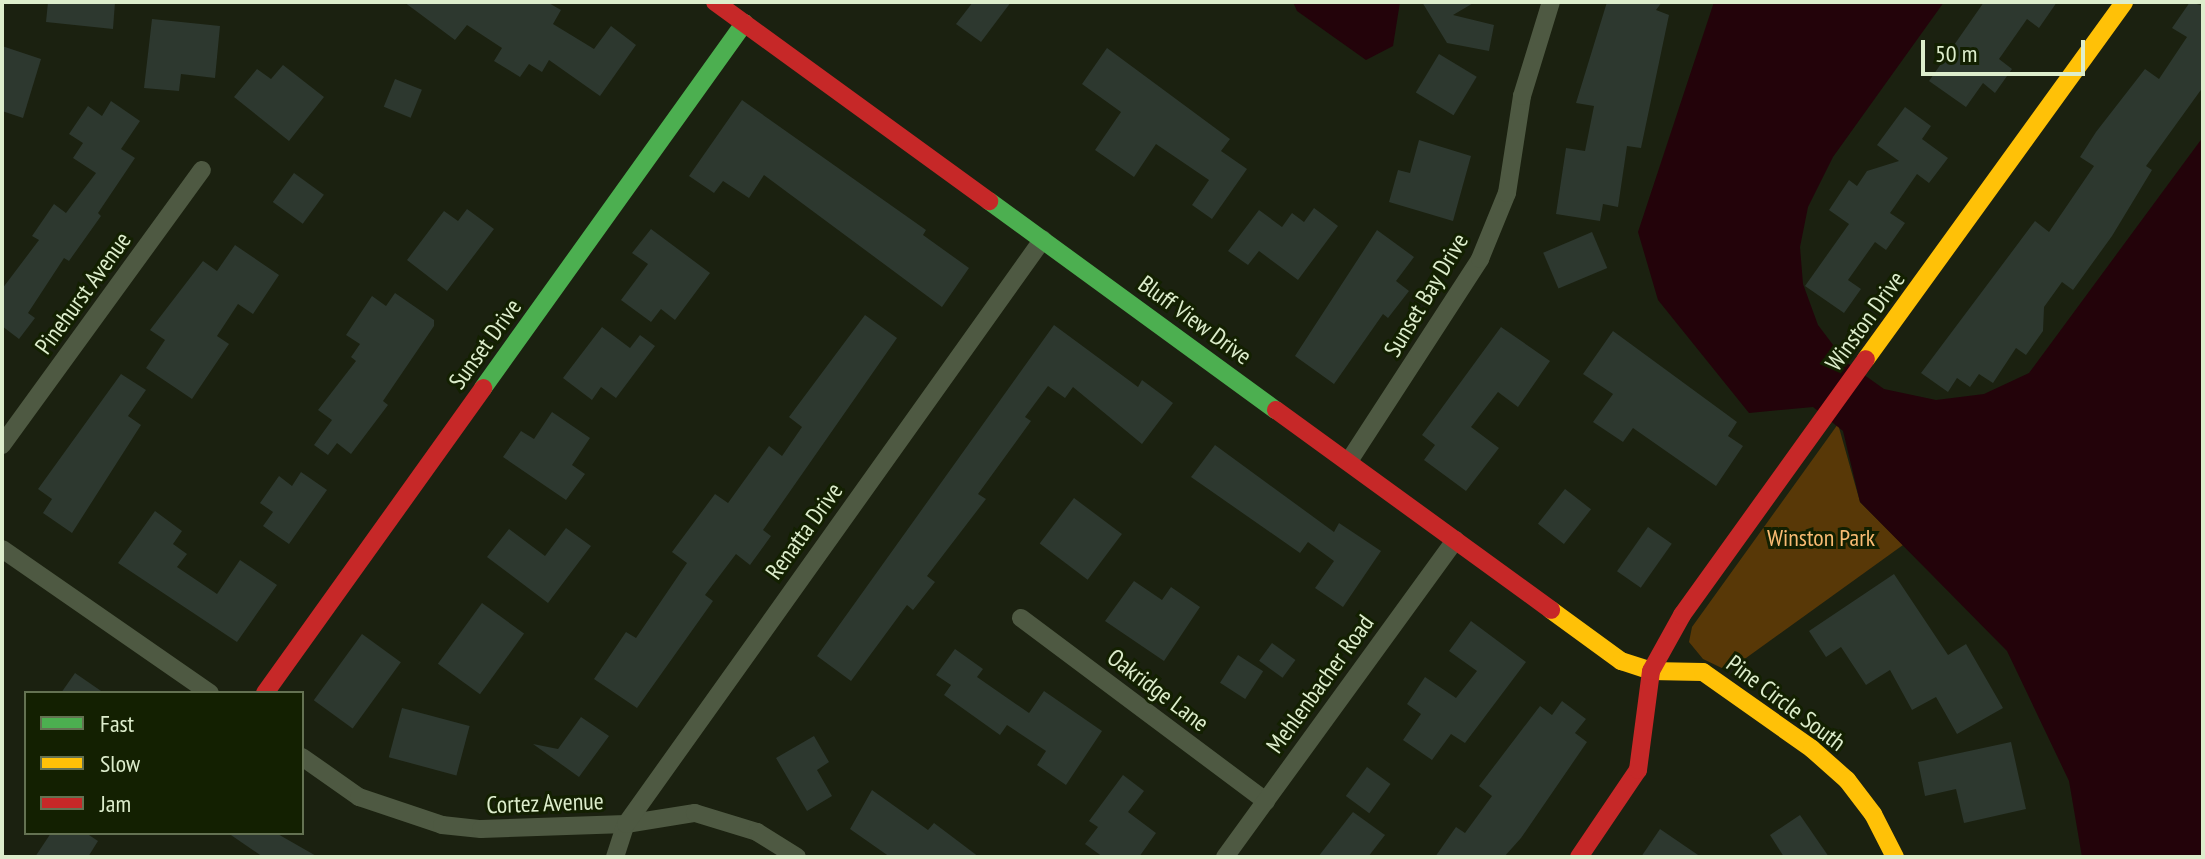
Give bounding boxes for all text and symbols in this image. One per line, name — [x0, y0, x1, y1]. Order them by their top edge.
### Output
scale bar — [1925, 24, 2089, 74]
text: 50 m — [1935, 38, 1977, 69]
street label: Pinehurst Avenue — [29, 226, 137, 360]
street label: Sunset Bay Drive — [1378, 228, 1474, 362]
street label: Winston Drive — [1819, 266, 1911, 376]
street label: Bluff View Drive — [1132, 269, 1258, 371]
street label: Sunset Drive — [443, 293, 527, 395]
street label: Renatta Drive — [759, 477, 849, 585]
park label: Winston Park — [1767, 524, 1875, 552]
street label: Mehlenbacher Road — [1260, 609, 1380, 759]
street label: Oakridge Lane — [1102, 643, 1214, 737]
street label: Pine Circle South — [1721, 649, 1851, 757]
legend — [24, 691, 304, 835]
text: Fast — [100, 708, 134, 739]
text: Slow — [100, 748, 140, 779]
street label: Cortez Avenue — [485, 787, 605, 819]
text: Jam — [100, 788, 131, 819]

